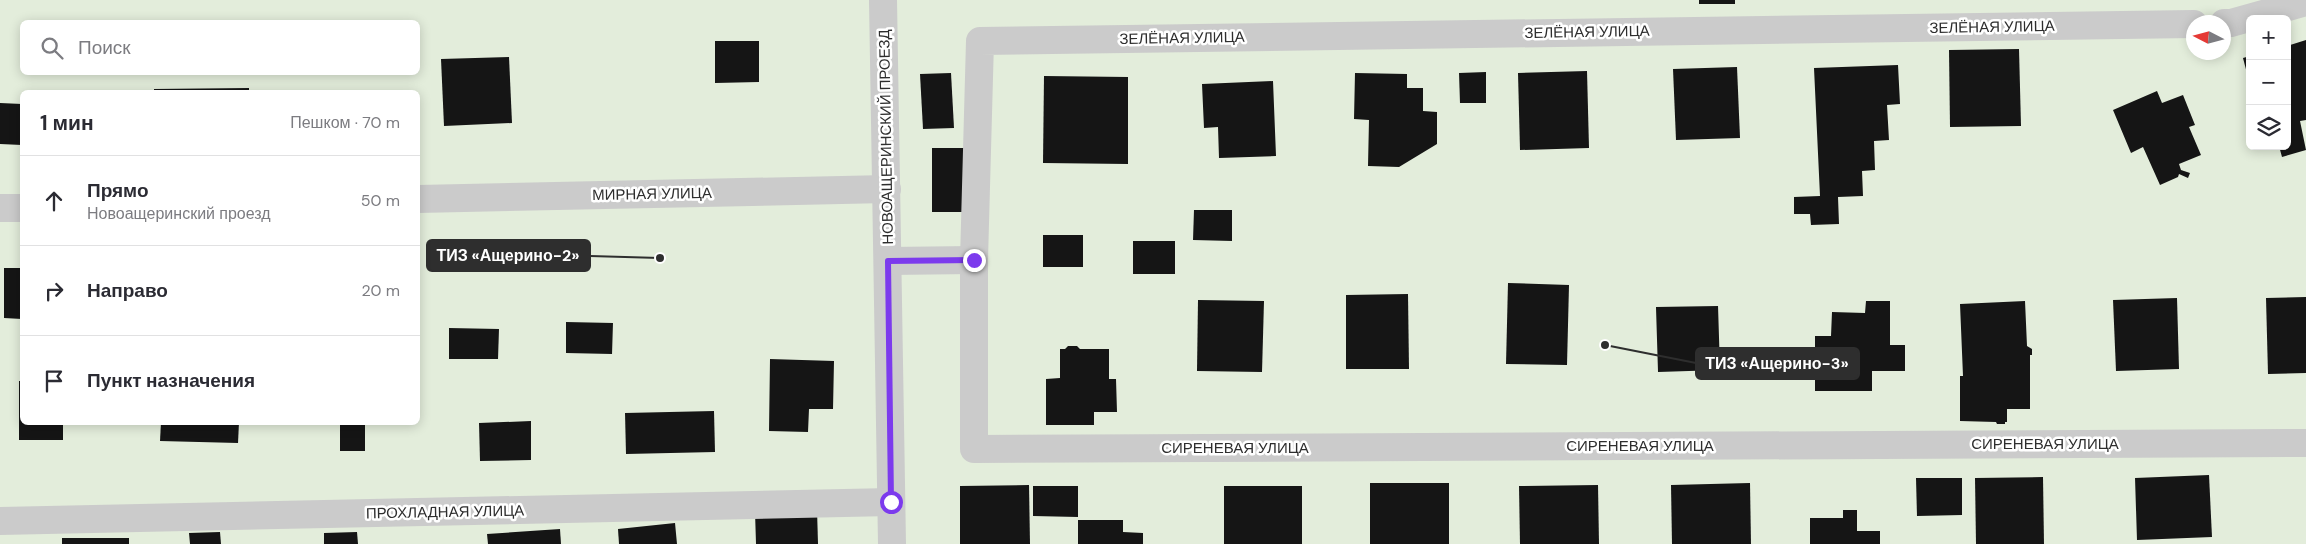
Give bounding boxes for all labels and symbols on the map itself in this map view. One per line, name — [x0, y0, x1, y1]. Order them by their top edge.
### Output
north arrow — [2186, 15, 2231, 60]
street label: ЗЕЛЁНАЯ УЛИЦА — [1929, 16, 2055, 38]
street label: ЗЕЛЁНАЯ УЛИЦА — [1524, 21, 1650, 43]
street label: ЗЕЛЁНАЯ УЛИЦА — [1119, 27, 1245, 49]
street label: НОВОАЩЕРИНСКИЙ ПРОЕЗД — [874, 29, 898, 245]
street label: МИРНАЯ УЛИЦА — [592, 183, 712, 205]
callout: ТИЗ «Ащерино-2» — [427, 240, 590, 271]
text: ТИЗ «Ащерино-2» — [437, 245, 579, 266]
route end — [963, 249, 986, 272]
callout: ТИЗ «Ащерино-3» — [1696, 348, 1859, 379]
text: ТИЗ «Ащерино-3» — [1705, 353, 1849, 374]
street label: СИРЕНЕВАЯ УЛИЦА — [1971, 434, 2119, 454]
street label: СИРЕНЕВАЯ УЛИЦА — [1566, 436, 1714, 456]
street label: СИРЕНЕВАЯ УЛИЦА — [1161, 438, 1309, 458]
route start — [880, 491, 903, 514]
street label: ПРОХЛАДНАЯ УЛИЦА — [366, 501, 524, 523]

